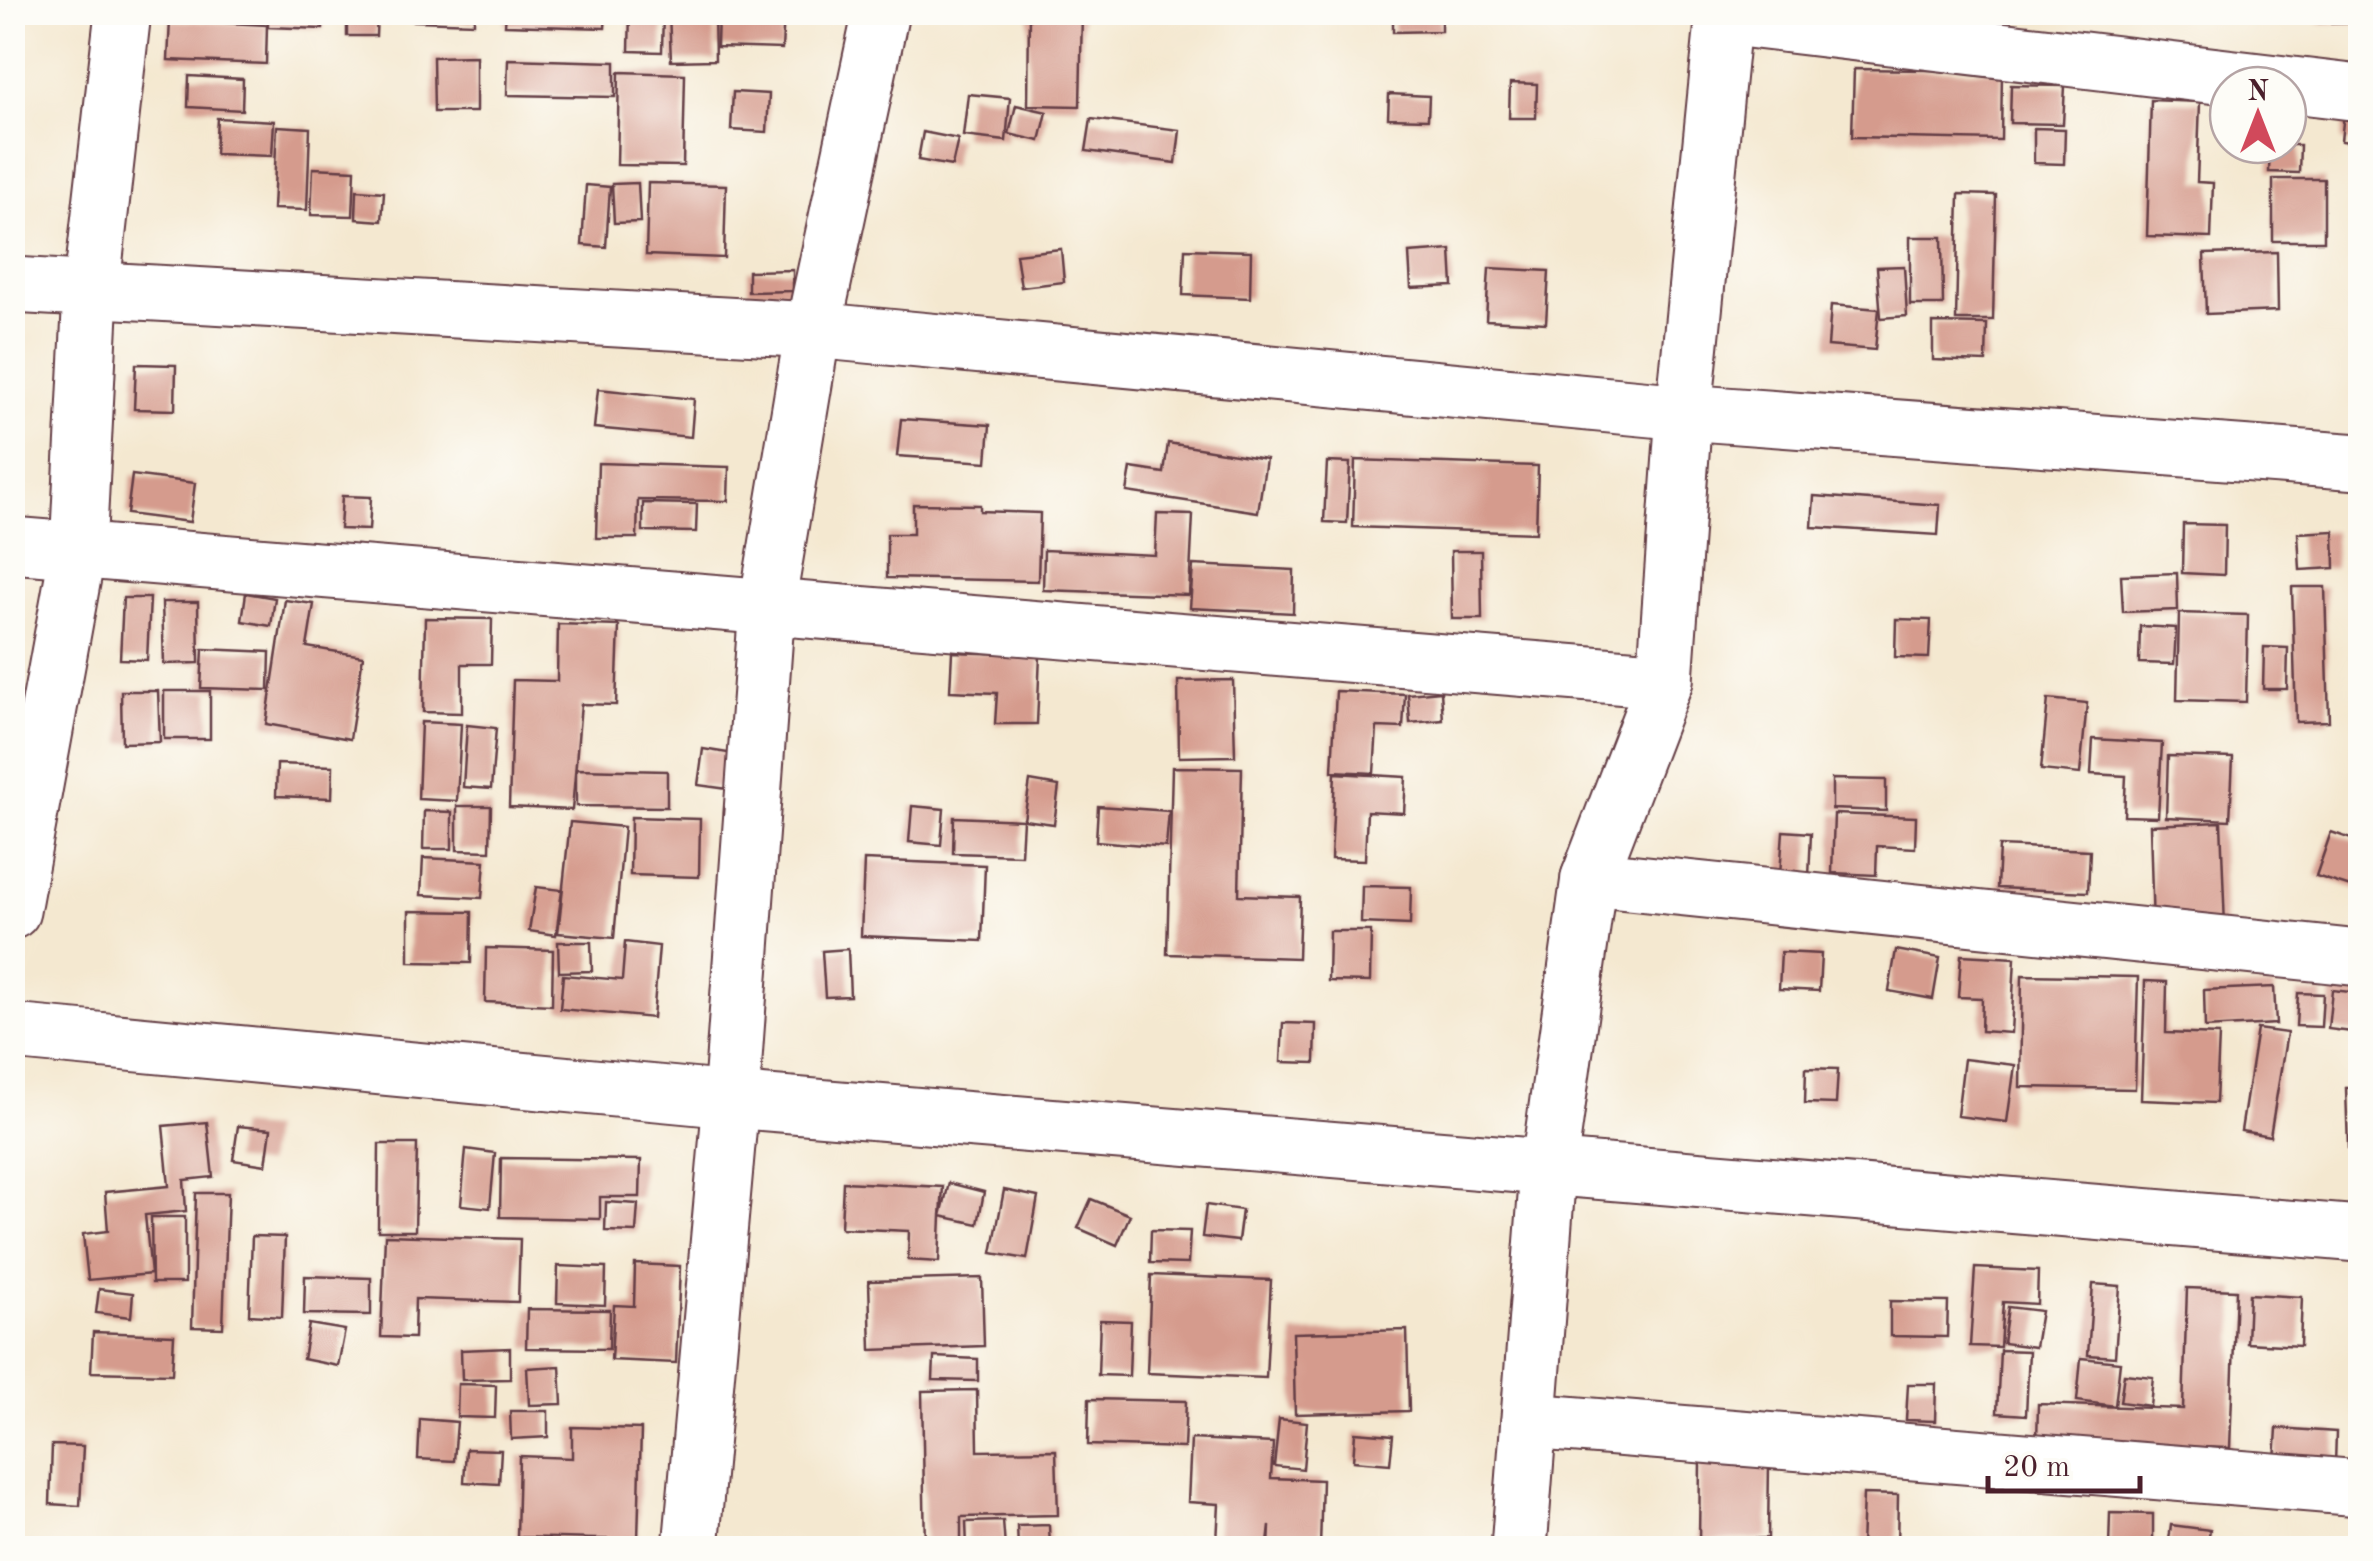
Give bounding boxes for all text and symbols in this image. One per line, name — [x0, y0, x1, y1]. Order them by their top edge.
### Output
north arrow — [2208, 65, 2308, 165]
text: N — [2247, 79, 2269, 107]
scale bar — [1988, 1431, 2140, 1493]
text: 20 m — [2003, 1453, 2070, 1483]

